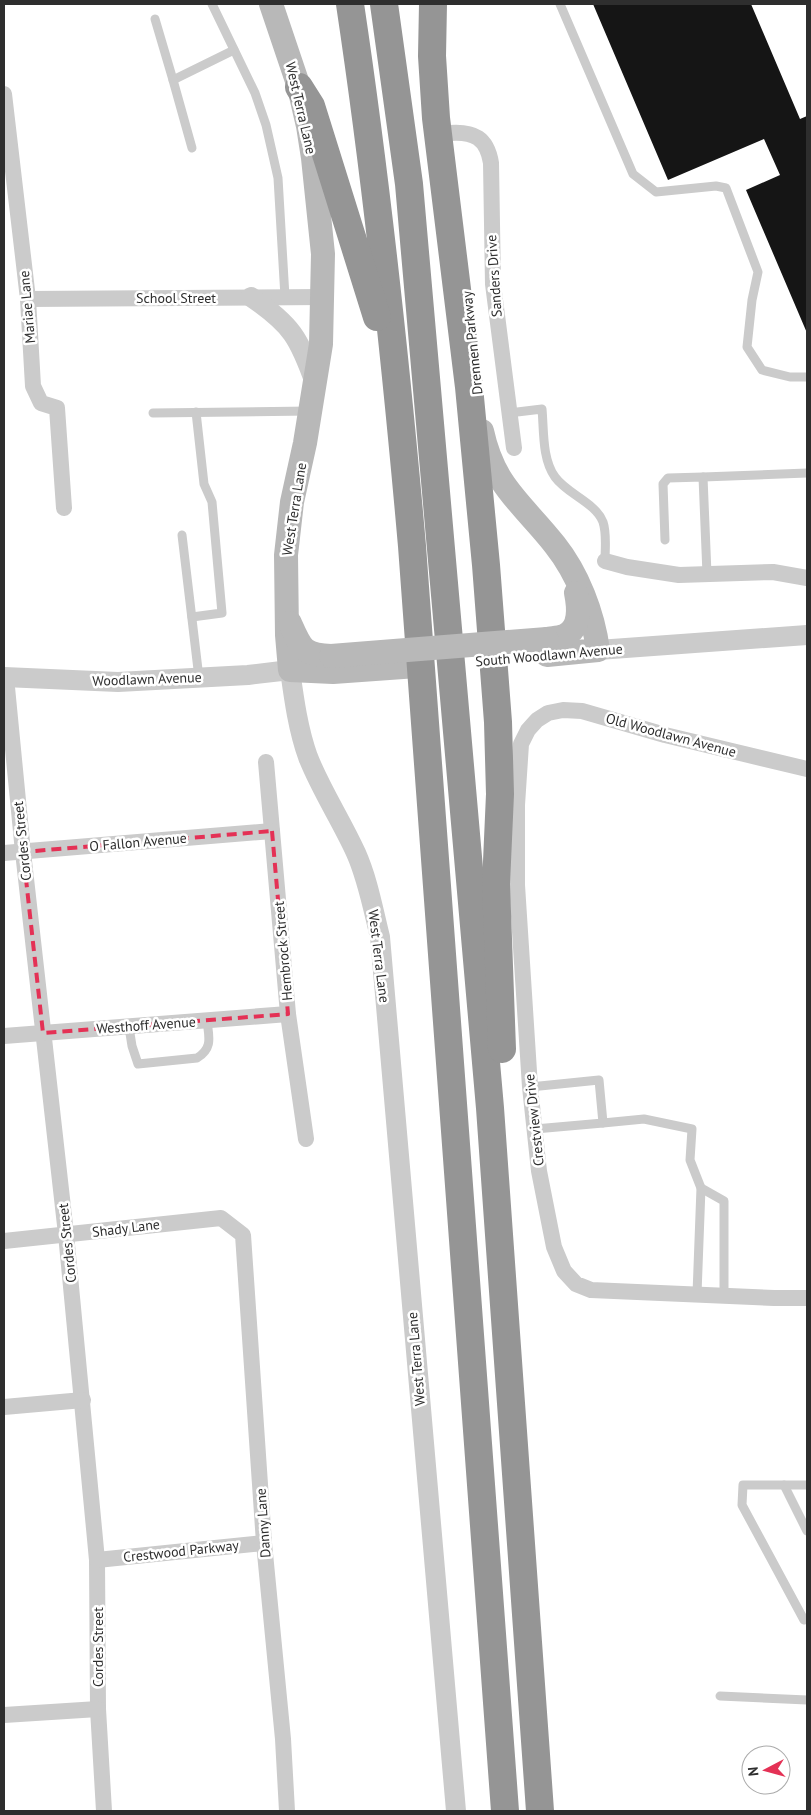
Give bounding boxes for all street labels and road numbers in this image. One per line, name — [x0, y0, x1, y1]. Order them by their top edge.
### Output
street label: West Terra Lane — [282, 60, 320, 156]
street label: Sanders Drive — [482, 234, 506, 318]
street label: Mariae Lane — [15, 270, 39, 344]
street label: School Street — [136, 289, 216, 307]
street label: Drennen Parkway — [458, 290, 486, 396]
street label: West Terra Lane — [278, 461, 310, 557]
street label: South Woodlawn Avenue — [475, 640, 623, 670]
street label: Woodlawn Avenue — [92, 668, 202, 690]
street label: Old Woodlawn Avenue — [604, 709, 738, 761]
street label: Cordes Street — [9, 800, 35, 882]
street label: O Fallon Avenue — [88, 829, 188, 855]
street label: Hembrock Street — [270, 900, 296, 1002]
street label: West Terra Lane — [364, 908, 394, 1004]
street label: Westhoff Avenue — [96, 1013, 196, 1037]
street label: Crestview Drive — [520, 1073, 548, 1167]
street label: Cordes Street — [54, 1202, 80, 1284]
street label: Shady Lane — [91, 1215, 161, 1241]
street label: West Terra Lane — [403, 1311, 429, 1407]
street label: Danny Lane — [252, 1488, 274, 1558]
street label: Crestwood Parkway — [122, 1536, 240, 1566]
street label: Cordes Street — [89, 1607, 107, 1687]

